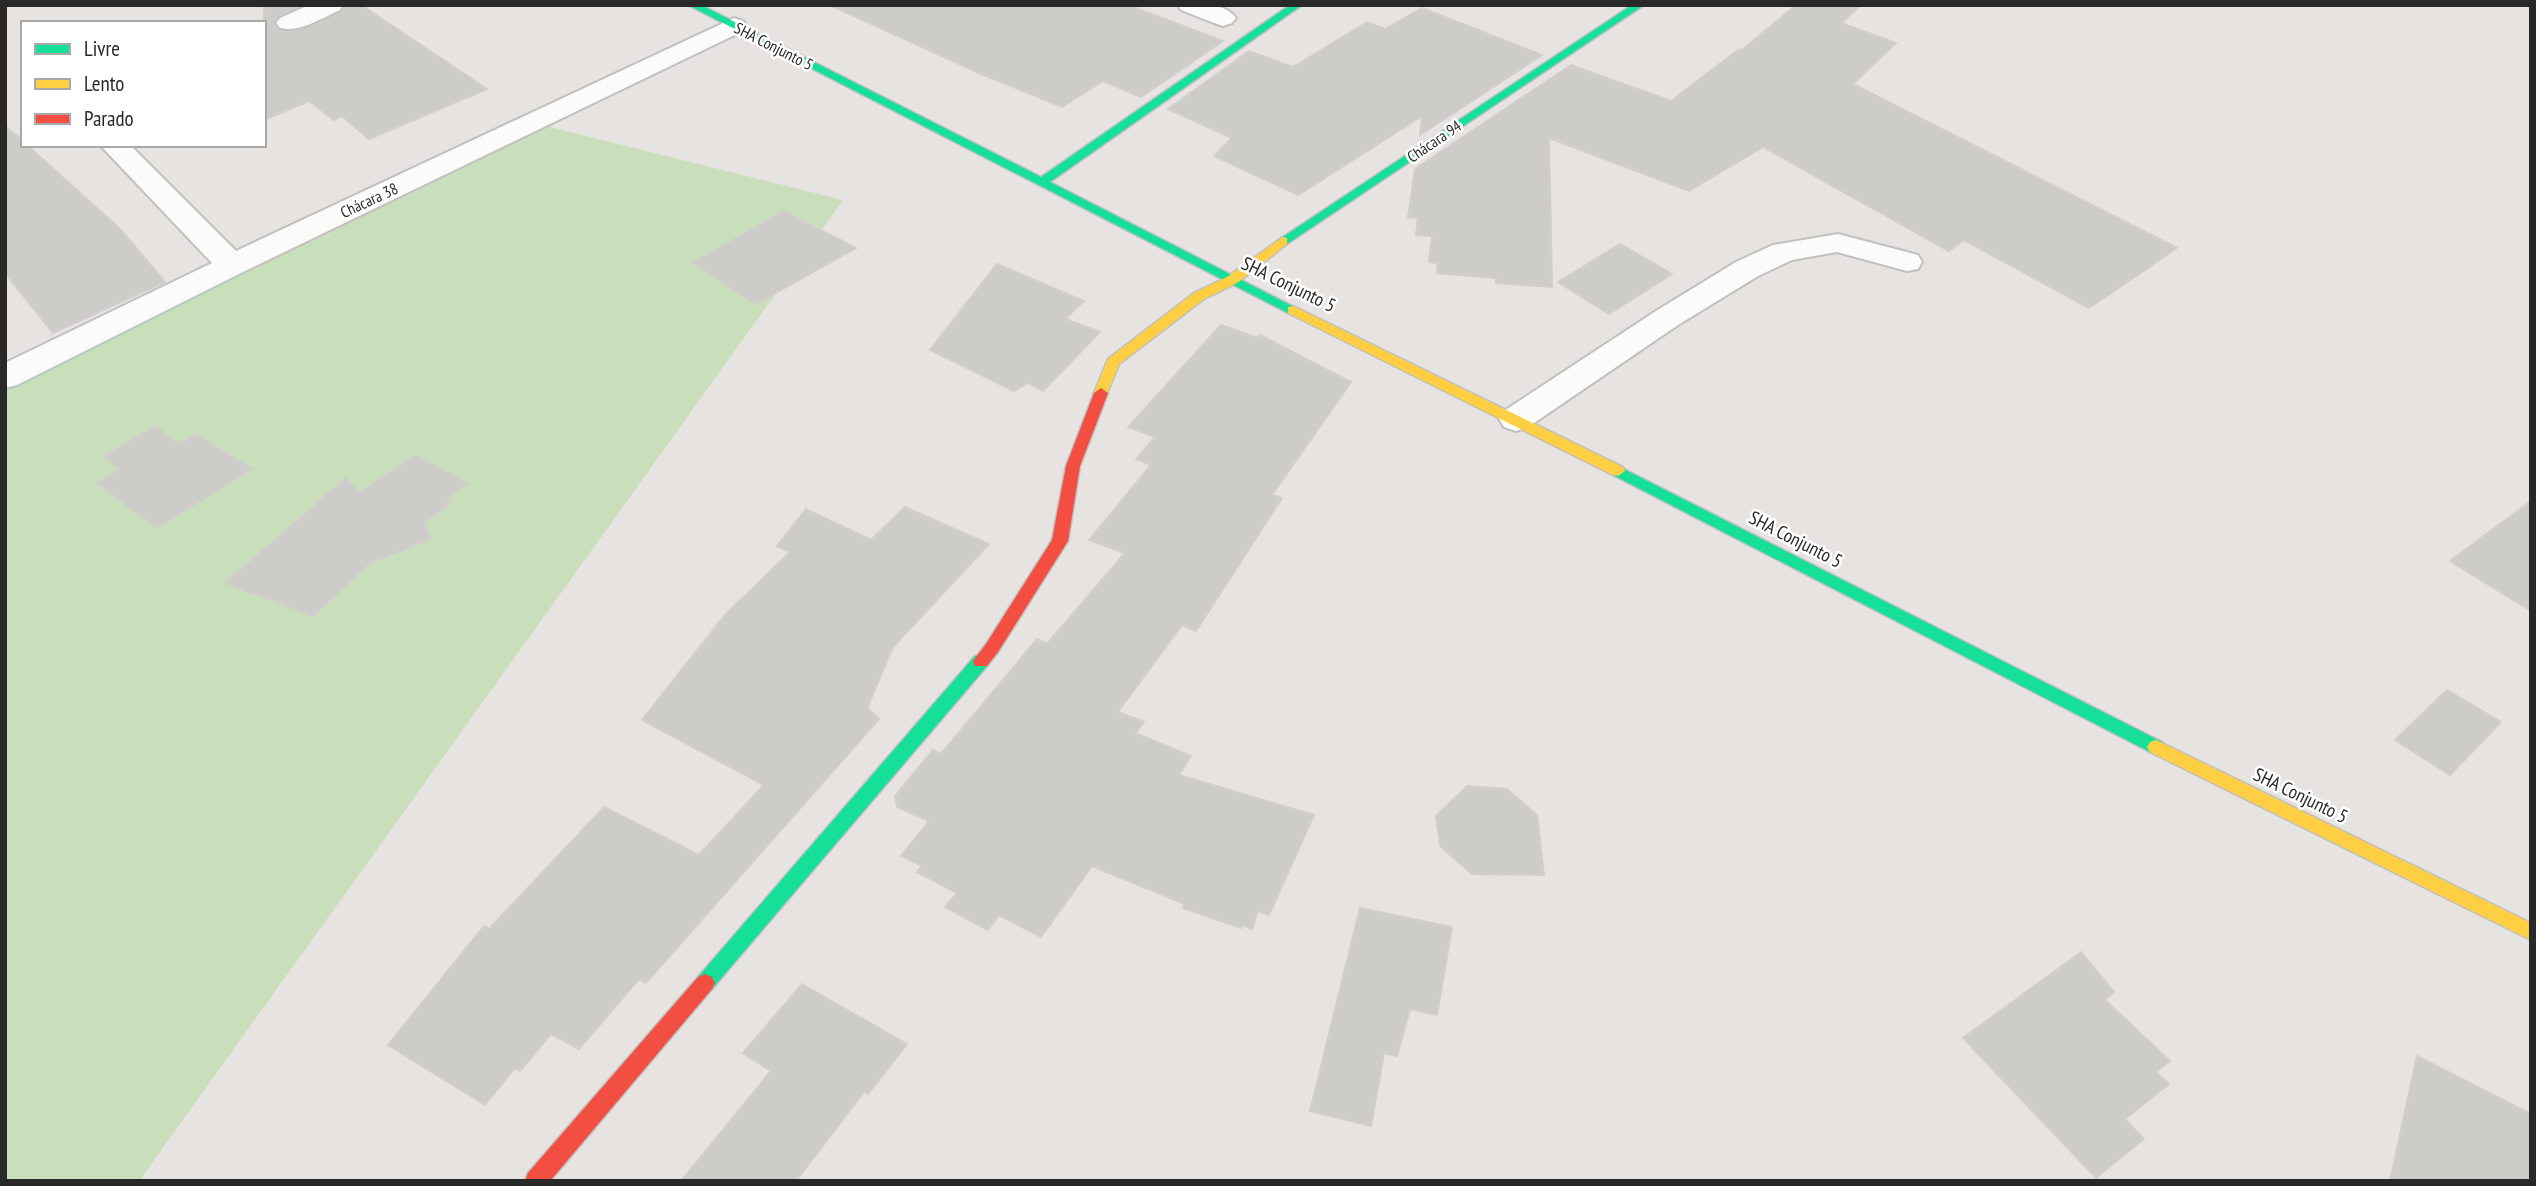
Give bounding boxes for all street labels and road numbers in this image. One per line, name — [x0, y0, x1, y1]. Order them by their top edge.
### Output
street label: SHA Conjunto 5 — [731, 18, 817, 74]
street label: Chácara 94 — [1403, 116, 1465, 166]
street label: Chácara 38 — [337, 178, 401, 222]
street label: SHA Conjunto 5 — [1238, 251, 1340, 317]
street label: SHA Conjunto 5 — [1745, 505, 1847, 573]
street label: SHA Conjunto 5 — [2250, 762, 2352, 828]

